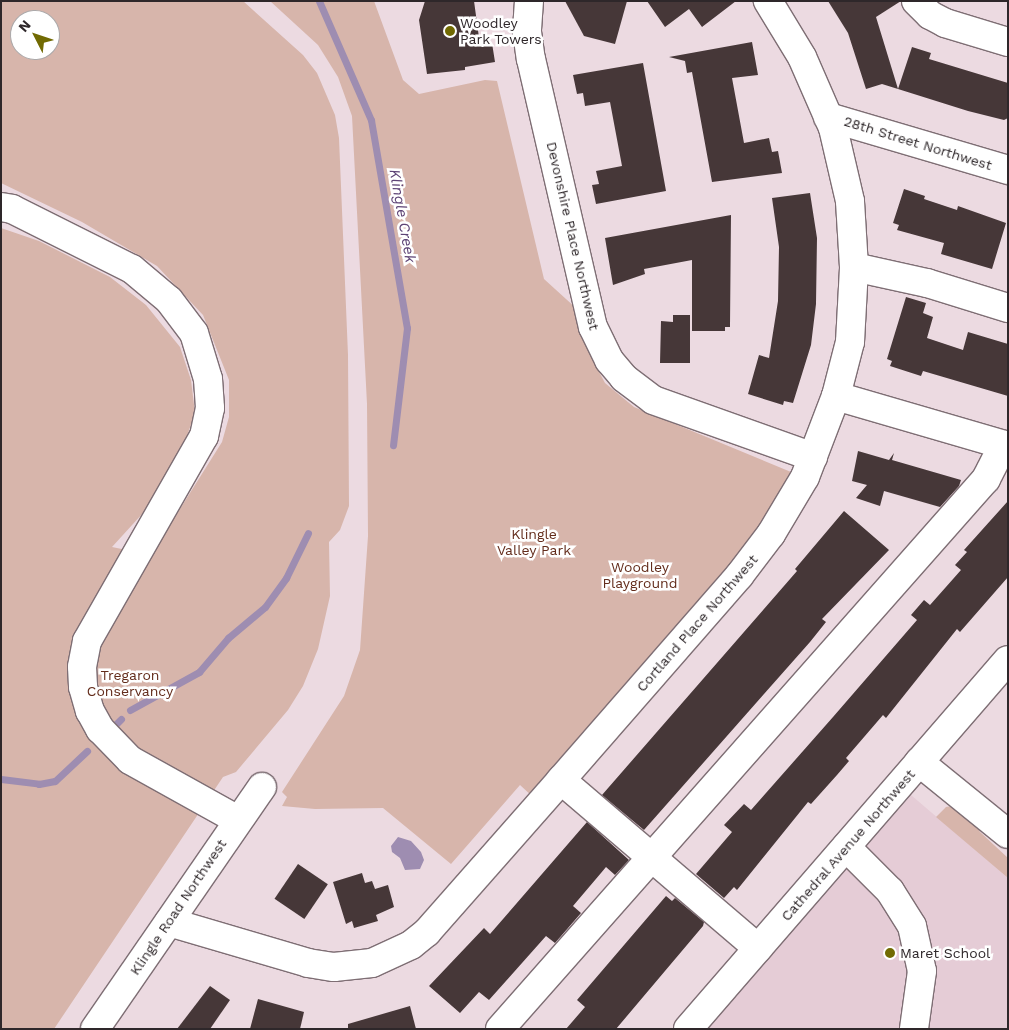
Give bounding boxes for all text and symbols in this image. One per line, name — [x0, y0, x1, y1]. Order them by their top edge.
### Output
north arrow — [10, 10, 60, 60]
place label: Woodley Park Towers — [460, 15, 542, 48]
text: N — [15, 17, 34, 35]
marker: Woodley Park Towers — [444, 25, 456, 37]
street label: 28th Street Northwest — [842, 112, 994, 174]
street label: Devonshire Place Northwest — [543, 140, 603, 332]
water label: Klingle Creek — [385, 168, 419, 264]
park label: Klingle Valley Park — [497, 526, 571, 558]
street label: Cortland Place Northwest — [633, 551, 761, 695]
park label: Woodley Playground — [603, 559, 677, 592]
park label: Tregaron Conservancy — [87, 667, 173, 700]
street label: Cathedral Avenue Northwest — [777, 765, 919, 925]
street label: Klingle Road Northwest — [126, 836, 230, 978]
place label: Maret School — [900, 945, 990, 961]
marker: Maret School — [884, 947, 896, 959]

